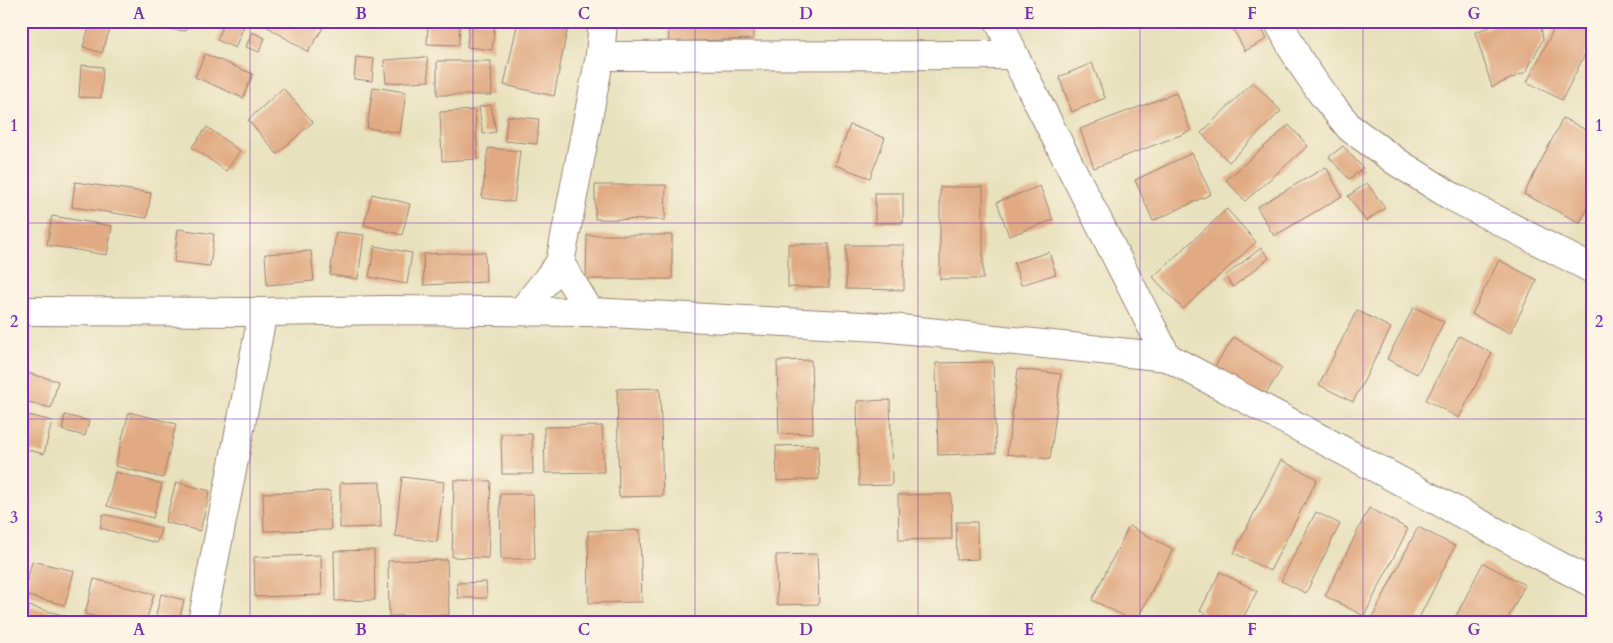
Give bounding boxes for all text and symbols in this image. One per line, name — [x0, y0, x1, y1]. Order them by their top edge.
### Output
text: A — [133, 3, 145, 25]
text: B — [355, 3, 367, 25]
text: C — [578, 3, 590, 25]
text: D — [799, 3, 813, 25]
text: E — [1024, 3, 1034, 25]
text: F — [1247, 3, 1257, 25]
text: G — [1467, 3, 1481, 25]
text: 1 — [10, 115, 18, 137]
text: 1 — [1595, 115, 1603, 137]
text: 2 — [10, 311, 18, 333]
text: 2 — [1595, 311, 1603, 333]
text: 3 — [10, 507, 18, 529]
text: 3 — [1595, 507, 1603, 529]
text: A — [133, 619, 145, 641]
text: B — [355, 619, 367, 641]
text: C — [578, 619, 590, 641]
text: D — [799, 619, 813, 641]
text: E — [1024, 619, 1034, 641]
text: F — [1247, 619, 1257, 641]
text: G — [1467, 619, 1481, 641]

